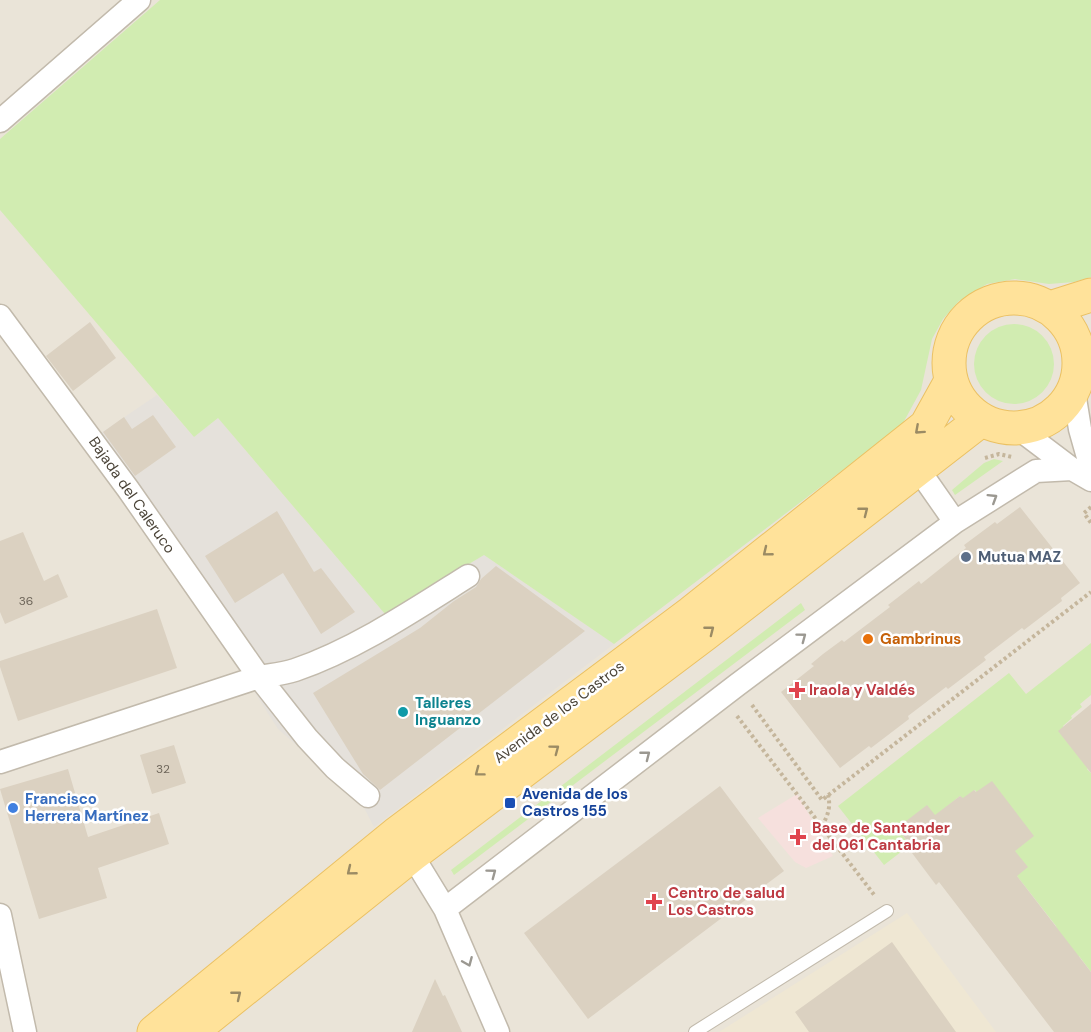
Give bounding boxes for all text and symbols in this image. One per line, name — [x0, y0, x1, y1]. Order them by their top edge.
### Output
one-way arrow — [916, 423, 926, 434]
street label: Bajada del Caleruco — [84, 433, 180, 557]
one-way arrow — [987, 494, 998, 505]
one-way arrow — [858, 507, 869, 518]
one-way arrow — [763, 544, 774, 555]
place label: Mutua MAZ — [978, 547, 1061, 567]
marker: Mutua MAZ — [959, 550, 973, 564]
house number: 36 — [19, 593, 33, 609]
one-way arrow — [704, 627, 715, 638]
place label: Gambrinus — [880, 629, 961, 649]
marker: Gambrinus — [861, 632, 875, 646]
one-way arrow — [795, 633, 806, 644]
street label: Avenida de los Castros — [490, 656, 628, 768]
place label: Iraola y Valdés — [809, 680, 915, 700]
marker: Iraola y Valdés — [790, 683, 804, 697]
place label: Talleres Inguanzo — [415, 693, 481, 730]
marker: Talleres Inguanzo — [396, 705, 410, 719]
one-way arrow — [549, 745, 560, 756]
one-way arrow — [640, 751, 651, 762]
house number: 32 — [156, 761, 170, 777]
one-way arrow — [474, 765, 485, 776]
place label: Avenida de los Castros 155 — [522, 784, 628, 821]
place label: Francisco Herrera Martínez — [25, 789, 149, 826]
marker: Avenida de los Castros 155 — [503, 796, 517, 810]
marker: Francisco Herrera Martínez — [6, 801, 20, 815]
place label: Base de Santander del 061 Cantabria — [812, 818, 950, 855]
marker: Base de Santander del 061 Cantabria — [789, 828, 807, 846]
one-way arrow — [347, 864, 358, 875]
one-way arrow — [485, 870, 496, 881]
place label: Centro de salud Los Castros — [668, 883, 785, 920]
marker: Centro de salud Los Castros — [645, 893, 663, 911]
one-way arrow — [461, 956, 473, 967]
one-way arrow — [230, 992, 241, 1003]

